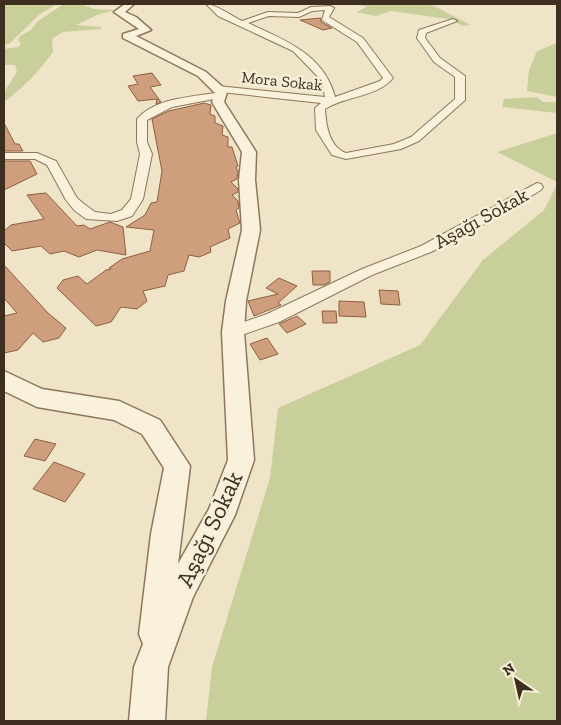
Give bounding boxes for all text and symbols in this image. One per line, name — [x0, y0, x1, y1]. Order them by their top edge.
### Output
street label: Mora Sokak — [241, 67, 324, 95]
street label: Aşağı Sokak — [430, 182, 533, 254]
street label: Aşağı Sokak — [170, 466, 249, 592]
north arrow — [491, 655, 541, 705]
text: N — [500, 659, 518, 680]

